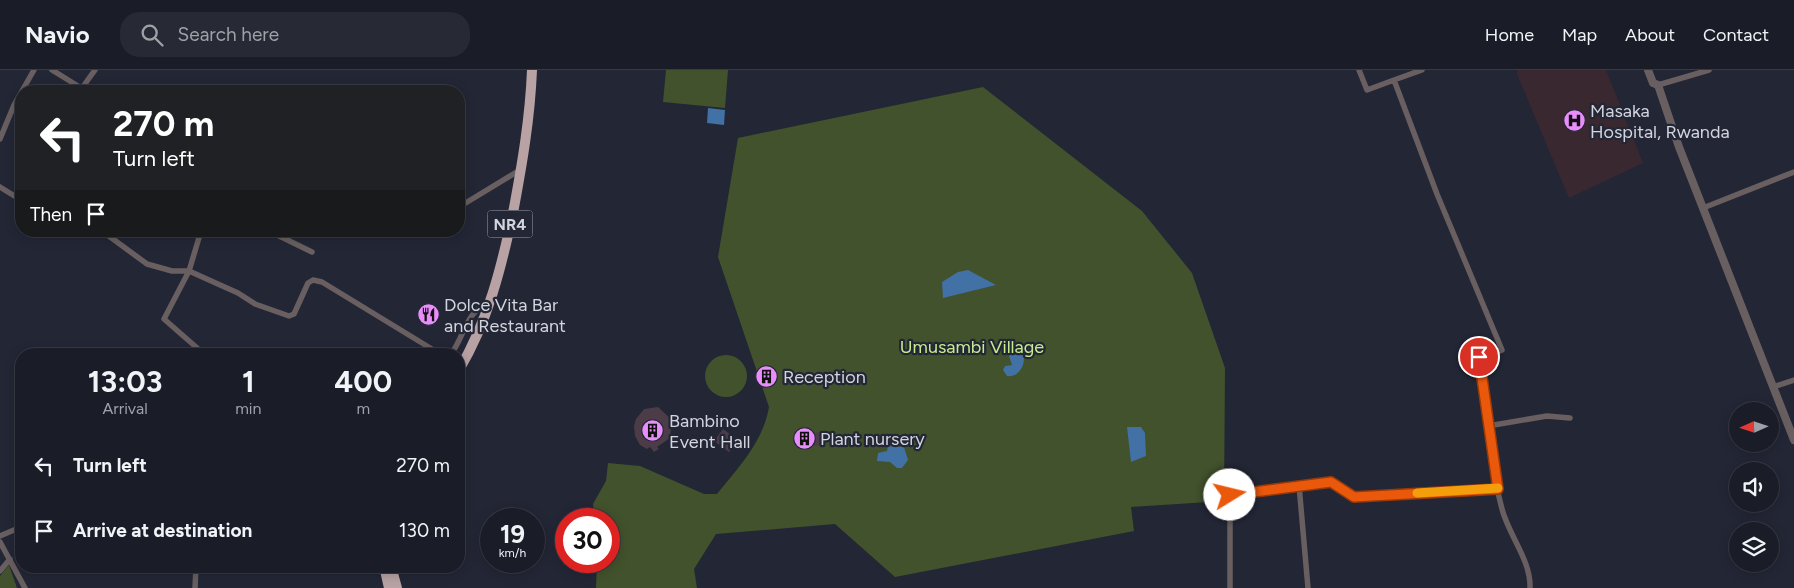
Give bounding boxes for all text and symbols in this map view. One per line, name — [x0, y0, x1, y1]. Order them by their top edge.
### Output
search box — [120, 12, 470, 57]
text: Navio — [25, 20, 90, 49]
icon: search — [138, 21, 166, 49]
text: Search here — [178, 23, 279, 46]
text: Home — [1485, 24, 1534, 46]
text: Map — [1562, 24, 1597, 46]
text: About — [1625, 24, 1675, 46]
text: Contact — [1703, 24, 1769, 46]
place label: Masaka Hospital, Rwanda — [1590, 100, 1730, 143]
text: 270 m — [113, 103, 214, 145]
icon: left — [30, 105, 95, 170]
hospital icon: Masaka Hospital, Rwanda — [1562, 109, 1586, 133]
text: Turn left — [113, 145, 195, 172]
icon: arrive — [82, 200, 110, 228]
text: Then — [30, 203, 72, 226]
road number: NR4 — [488, 210, 532, 238]
place label: Dolce Vita Bar and Restaurant — [444, 294, 566, 337]
restaurant icon: Dolce Vita Bar and Restaurant — [416, 303, 440, 327]
park label: Umusambi Village — [900, 336, 1044, 358]
pin — [1458, 336, 1500, 378]
icon: arrive — [1465, 343, 1493, 371]
text: 13:03 — [88, 363, 162, 400]
text: 1 — [242, 363, 255, 400]
text: 400 — [334, 363, 392, 400]
building icon: Reception — [755, 365, 779, 389]
place label: Reception — [783, 366, 866, 388]
text: Arrival — [102, 399, 148, 418]
text: min — [235, 399, 261, 418]
text: m — [356, 399, 370, 418]
north arrow — [1729, 402, 1779, 452]
map controls — [1729, 402, 1779, 572]
place label: Bambino Event Hall — [669, 410, 751, 453]
building icon: Bambino Event Hall — [641, 419, 665, 443]
building icon: Plant nursery — [792, 427, 816, 451]
place label: Plant nursery — [820, 428, 925, 450]
icon: left — [30, 452, 58, 480]
text: Turn left — [73, 454, 147, 477]
text: 270 m — [396, 454, 450, 477]
button: sound — [1729, 462, 1779, 512]
position arrow — [1203, 468, 1255, 520]
speed limit sign: 30 — [555, 508, 620, 573]
icon: arrive — [30, 517, 58, 545]
text: Arrive at destination — [73, 519, 252, 542]
text: 130 m — [399, 519, 450, 542]
text: 19 — [500, 519, 525, 549]
button: layers — [1729, 522, 1779, 572]
text: km/h — [499, 546, 526, 560]

